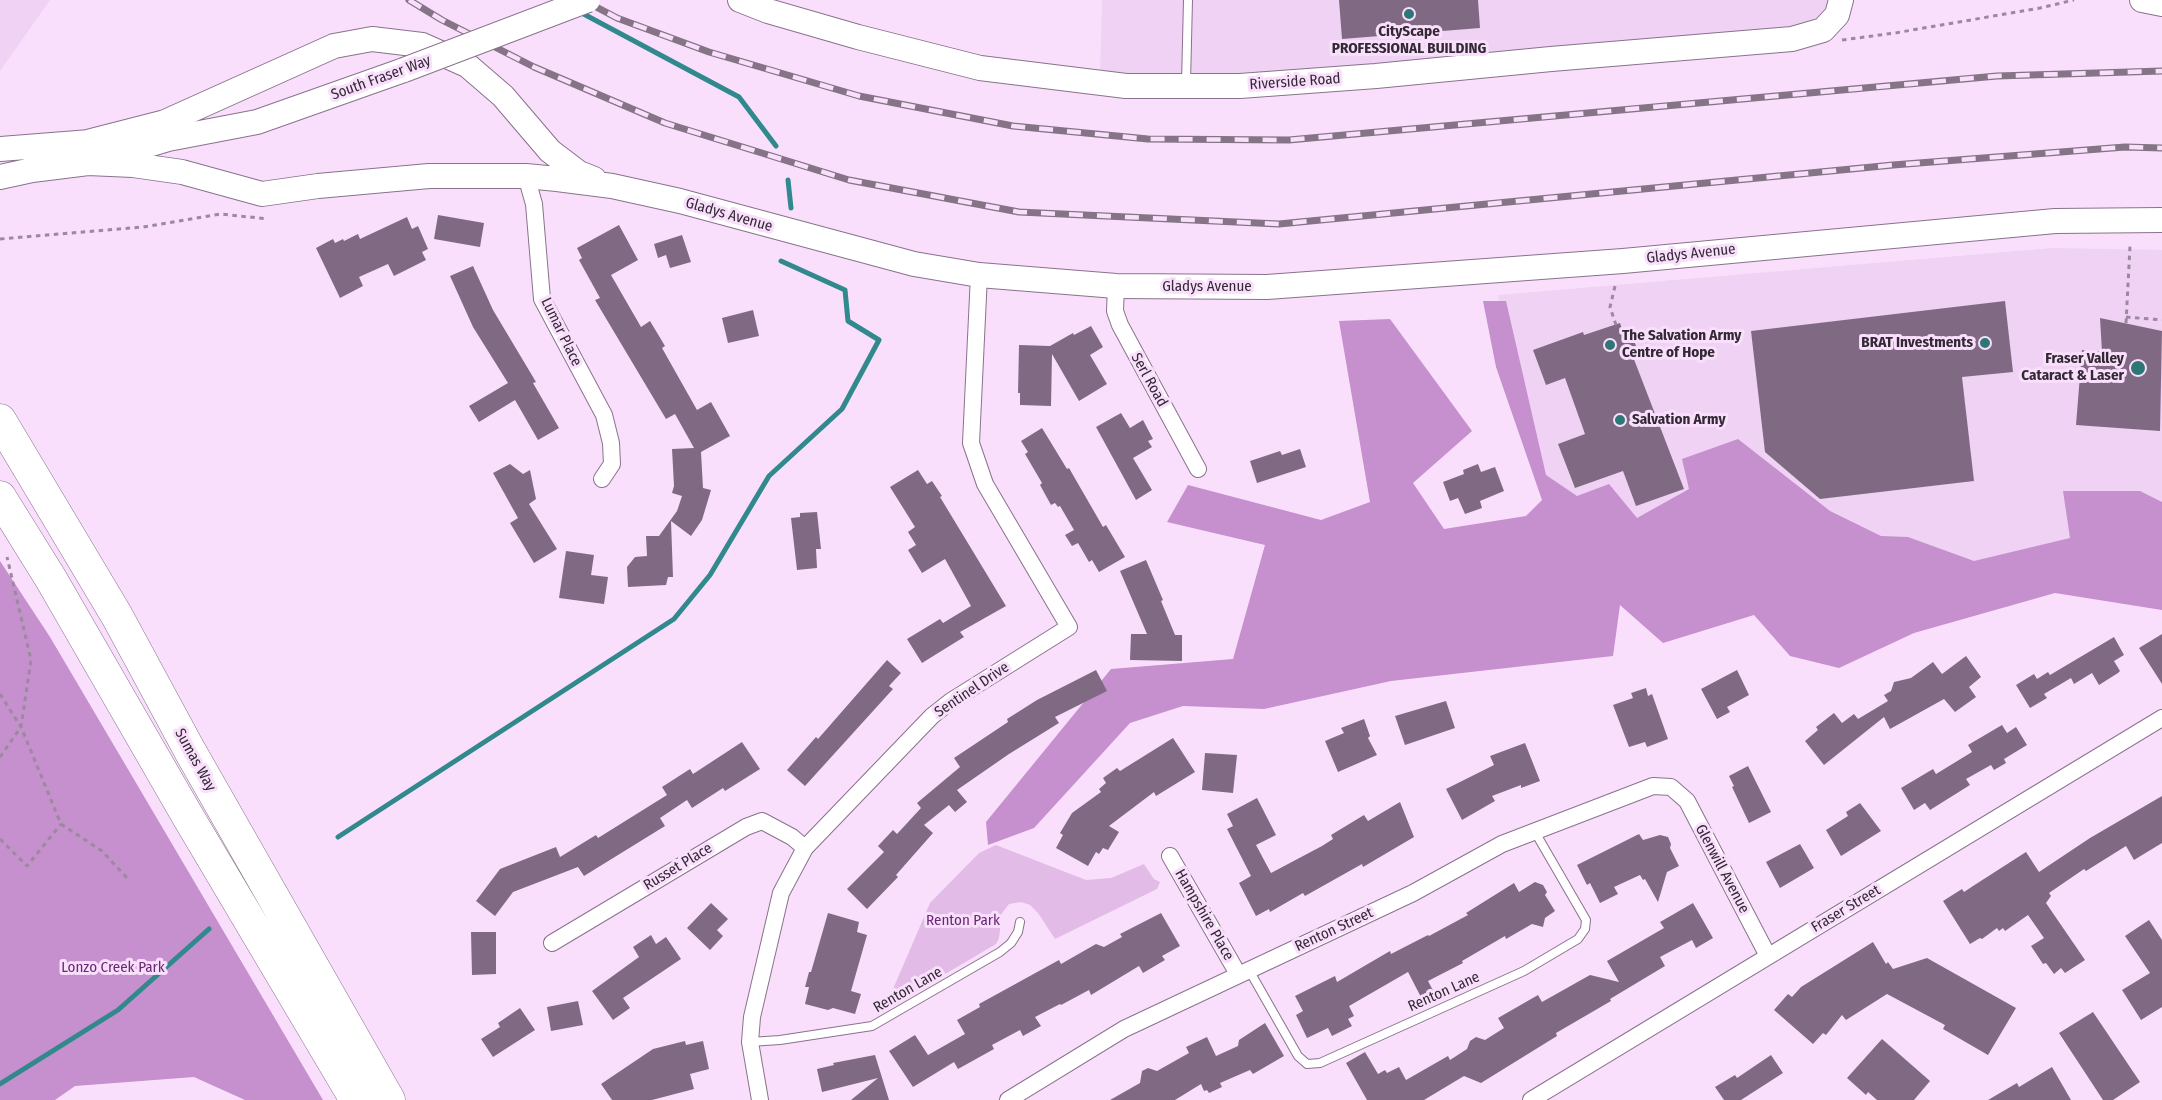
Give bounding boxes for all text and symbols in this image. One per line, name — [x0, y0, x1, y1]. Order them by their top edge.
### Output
marker: CityScape PROFESSIONAL BUILDING — [1402, 7, 1416, 21]
place label: CityScape PROFESSIONAL BUILDING — [1332, 23, 1486, 58]
street label: South Fraser Way — [329, 52, 433, 104]
street label: Riverside Road — [1249, 70, 1341, 94]
street label: Gladys Avenue — [684, 194, 774, 236]
street label: Gladys Avenue — [1646, 240, 1736, 268]
street label: Gladys Avenue — [1162, 278, 1252, 296]
street label: Lumar Place — [537, 295, 585, 369]
place label: The Salvation Army Centre of Hope — [1622, 327, 1741, 362]
place label: BRAT Investments — [1861, 334, 1973, 352]
marker: BRAT Investments — [1978, 336, 1992, 350]
marker: The Salvation Army Centre of Hope — [1603, 338, 1617, 352]
street label: Serl Road — [1127, 350, 1171, 410]
place label: Fraser Valley Cataract & Laser — [2021, 350, 2124, 385]
marker: Fraser Valley Cataract & Laser — [2129, 359, 2147, 377]
place label: Salvation Army — [1632, 411, 1726, 429]
marker: Salvation Army — [1613, 413, 1627, 427]
street label: Sentinel Drive — [931, 658, 1013, 722]
street label: Sumas Way — [171, 726, 219, 794]
street label: Glenwill Avenue — [1691, 822, 1753, 916]
street label: Russet Place — [640, 839, 716, 895]
street label: Hampshire Place — [1171, 866, 1237, 964]
street label: Fraser Street — [1808, 881, 1884, 937]
street label: Renton Street — [1292, 904, 1376, 956]
park label: Renton Park — [926, 912, 1000, 930]
park label: Lonzo Creek Park — [61, 959, 165, 977]
street label: Renton Lane — [870, 963, 946, 1017]
street label: Renton Lane — [1405, 968, 1483, 1016]

